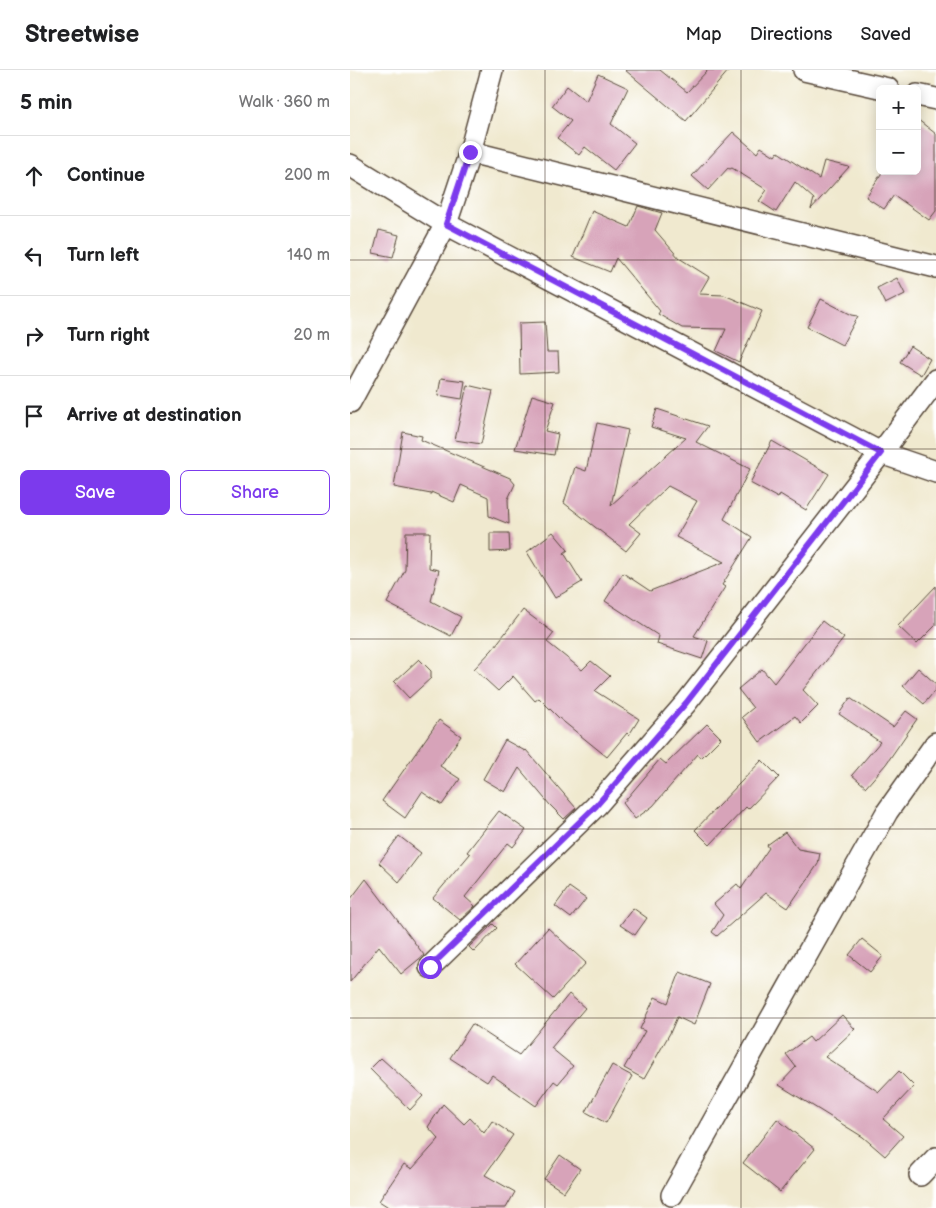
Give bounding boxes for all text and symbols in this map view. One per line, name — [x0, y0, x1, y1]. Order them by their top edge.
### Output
text: Streetwise — [25, 20, 139, 49]
text: Map — [686, 24, 722, 45]
text: Directions — [750, 24, 832, 45]
text: Saved — [860, 24, 911, 45]
map controls — [876, 85, 921, 175]
button: + — [876, 85, 921, 130]
text: 5 min — [20, 90, 73, 115]
text: Walk · 360 m — [239, 93, 330, 112]
button: − — [876, 130, 921, 175]
route end — [459, 141, 482, 164]
icon: ahead — [20, 162, 48, 190]
text: Continue — [67, 164, 145, 187]
text: 200 m — [284, 166, 330, 185]
icon: left — [20, 242, 48, 270]
text: Turn left — [67, 244, 139, 267]
text: 140 m — [287, 246, 330, 265]
icon: right — [20, 322, 48, 350]
text: Turn right — [67, 324, 150, 347]
text: 20 m — [294, 326, 330, 345]
icon: arrive — [20, 402, 48, 430]
text: Arrive at destination — [67, 404, 242, 427]
button: Save — [20, 470, 170, 515]
button: Share — [180, 470, 330, 515]
route start — [419, 956, 442, 979]

